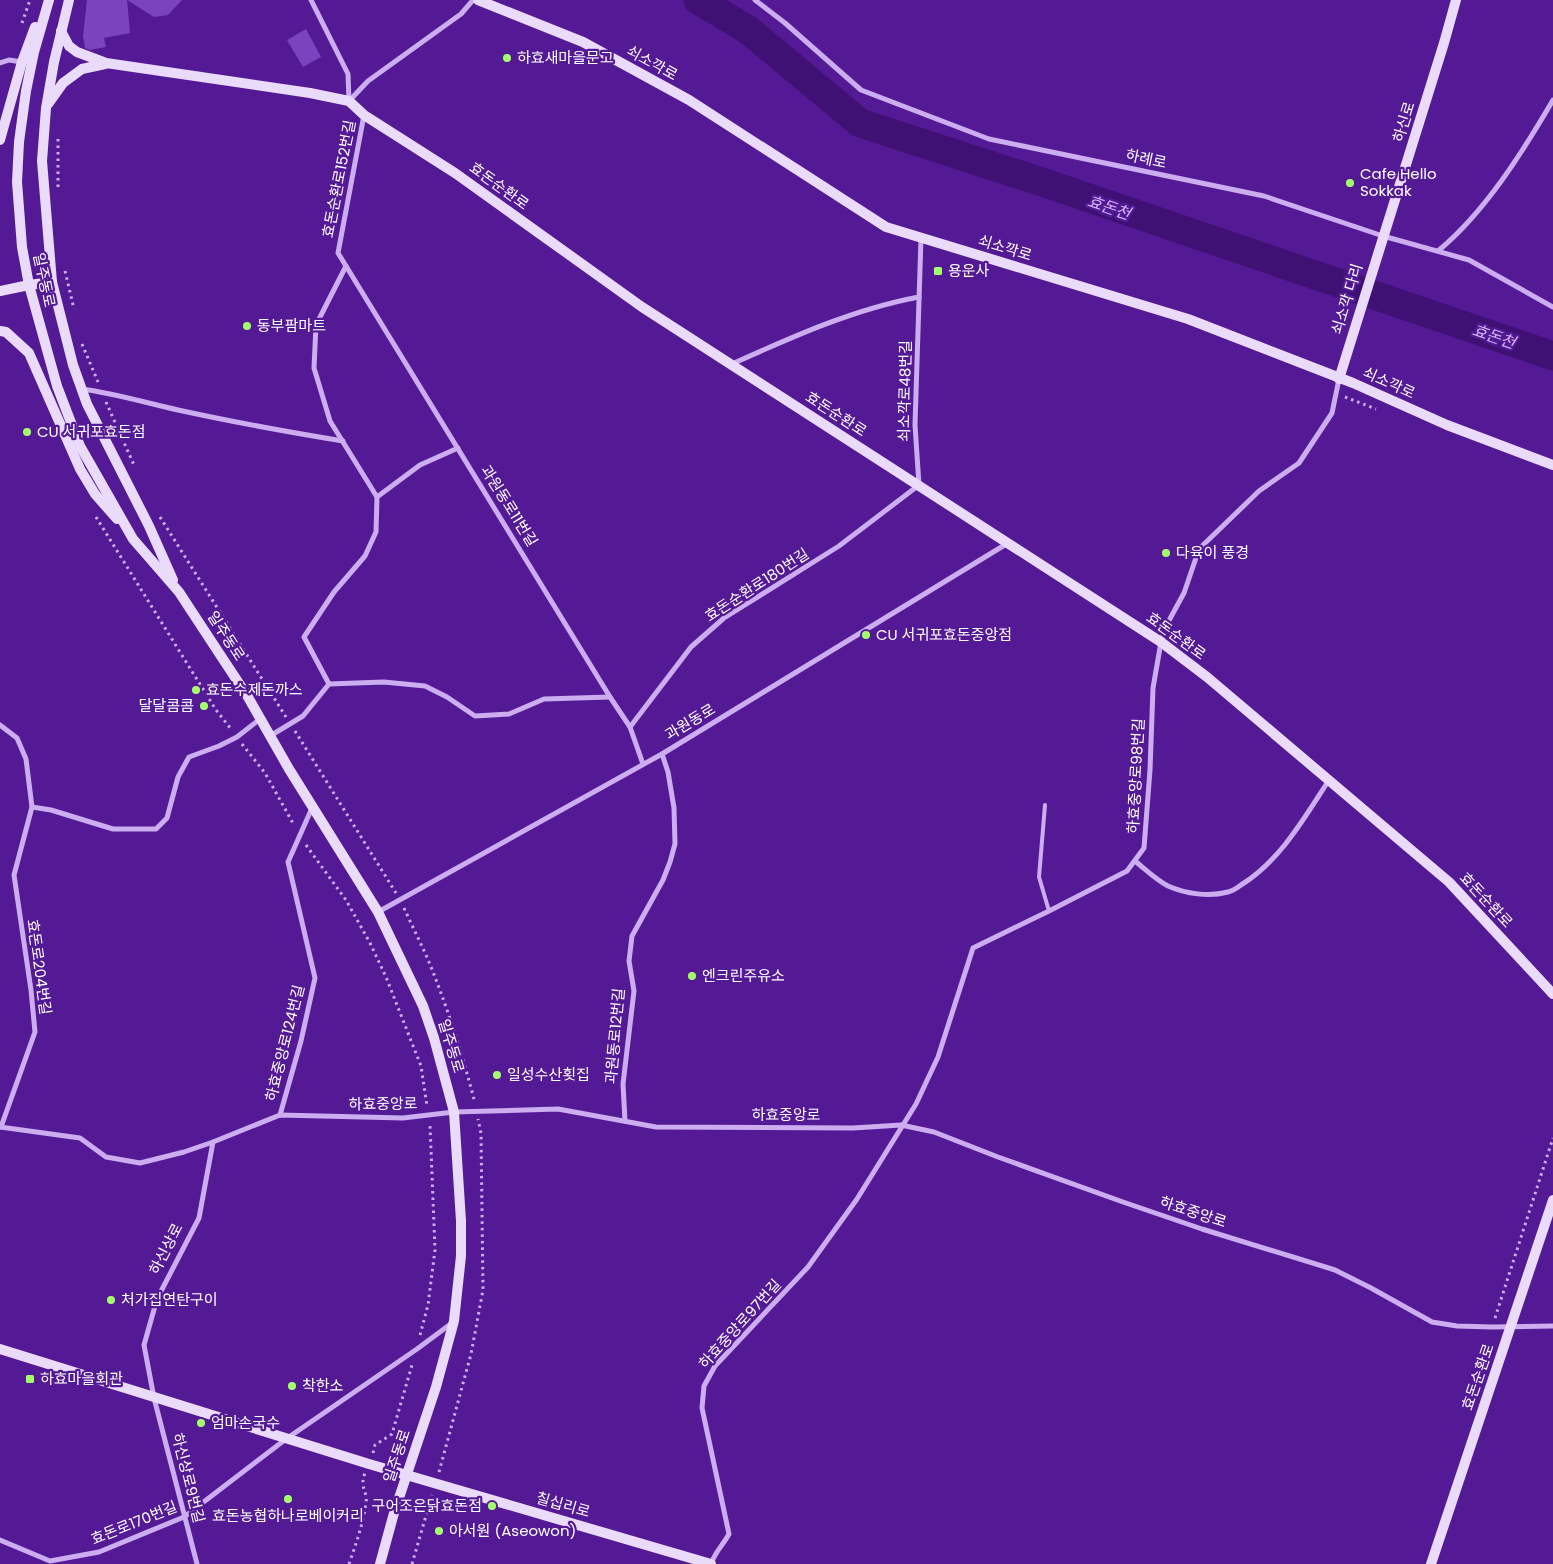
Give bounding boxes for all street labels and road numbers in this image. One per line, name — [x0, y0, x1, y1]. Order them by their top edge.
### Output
street label: 쇠소깍로 — [623, 40, 681, 85]
street label: 하신로 — [1387, 99, 1420, 145]
street label: 효돈순환로152번길 — [317, 118, 360, 240]
street label: 하례로 — [1124, 144, 1169, 173]
street label: 효돈순환로 — [465, 157, 533, 214]
street label: 쇠소깍로 — [976, 229, 1035, 266]
street label: 일주동로 — [28, 251, 60, 309]
street label: 쇠소깍 다리 — [1326, 261, 1367, 337]
street label: 쇠소깍로48번길 — [893, 340, 916, 442]
street label: 쇠소깍로 — [1360, 362, 1419, 403]
street label: 효돈순환로 — [802, 386, 871, 441]
street label: 과원동로11번길 — [476, 461, 543, 550]
street label: 효돈순환로180번길 — [701, 543, 813, 626]
street label: 일주동로 — [203, 607, 250, 665]
street label: 효돈순환로 — [1142, 607, 1210, 664]
street label: 과원동로 — [661, 698, 719, 745]
street label: 하효중앙로98번길 — [1122, 718, 1149, 834]
street label: 효돈순환로 — [1455, 867, 1518, 932]
street label: 효돈로204번길 — [22, 918, 57, 1016]
street label: 하효중앙로124번길 — [260, 982, 309, 1103]
street label: 과원동로12번길 — [600, 987, 629, 1085]
street label: 일주동로 — [433, 1016, 470, 1075]
street label: 하효중앙로 — [348, 1092, 418, 1115]
street label: 하효중앙로 — [751, 1104, 821, 1125]
street label: 하효중앙로 — [1157, 1191, 1229, 1232]
street label: 하신상로 — [144, 1219, 187, 1278]
street label: 하효중앙로97번길 — [694, 1274, 786, 1373]
street label: 효돈순환로 — [1456, 1341, 1499, 1413]
street label: 일주동로 — [378, 1426, 415, 1485]
street label: 하신상로9번길 — [167, 1431, 210, 1525]
street label: 칠십리로 — [534, 1487, 593, 1522]
street label: 효돈로170번길 — [87, 1496, 180, 1549]

